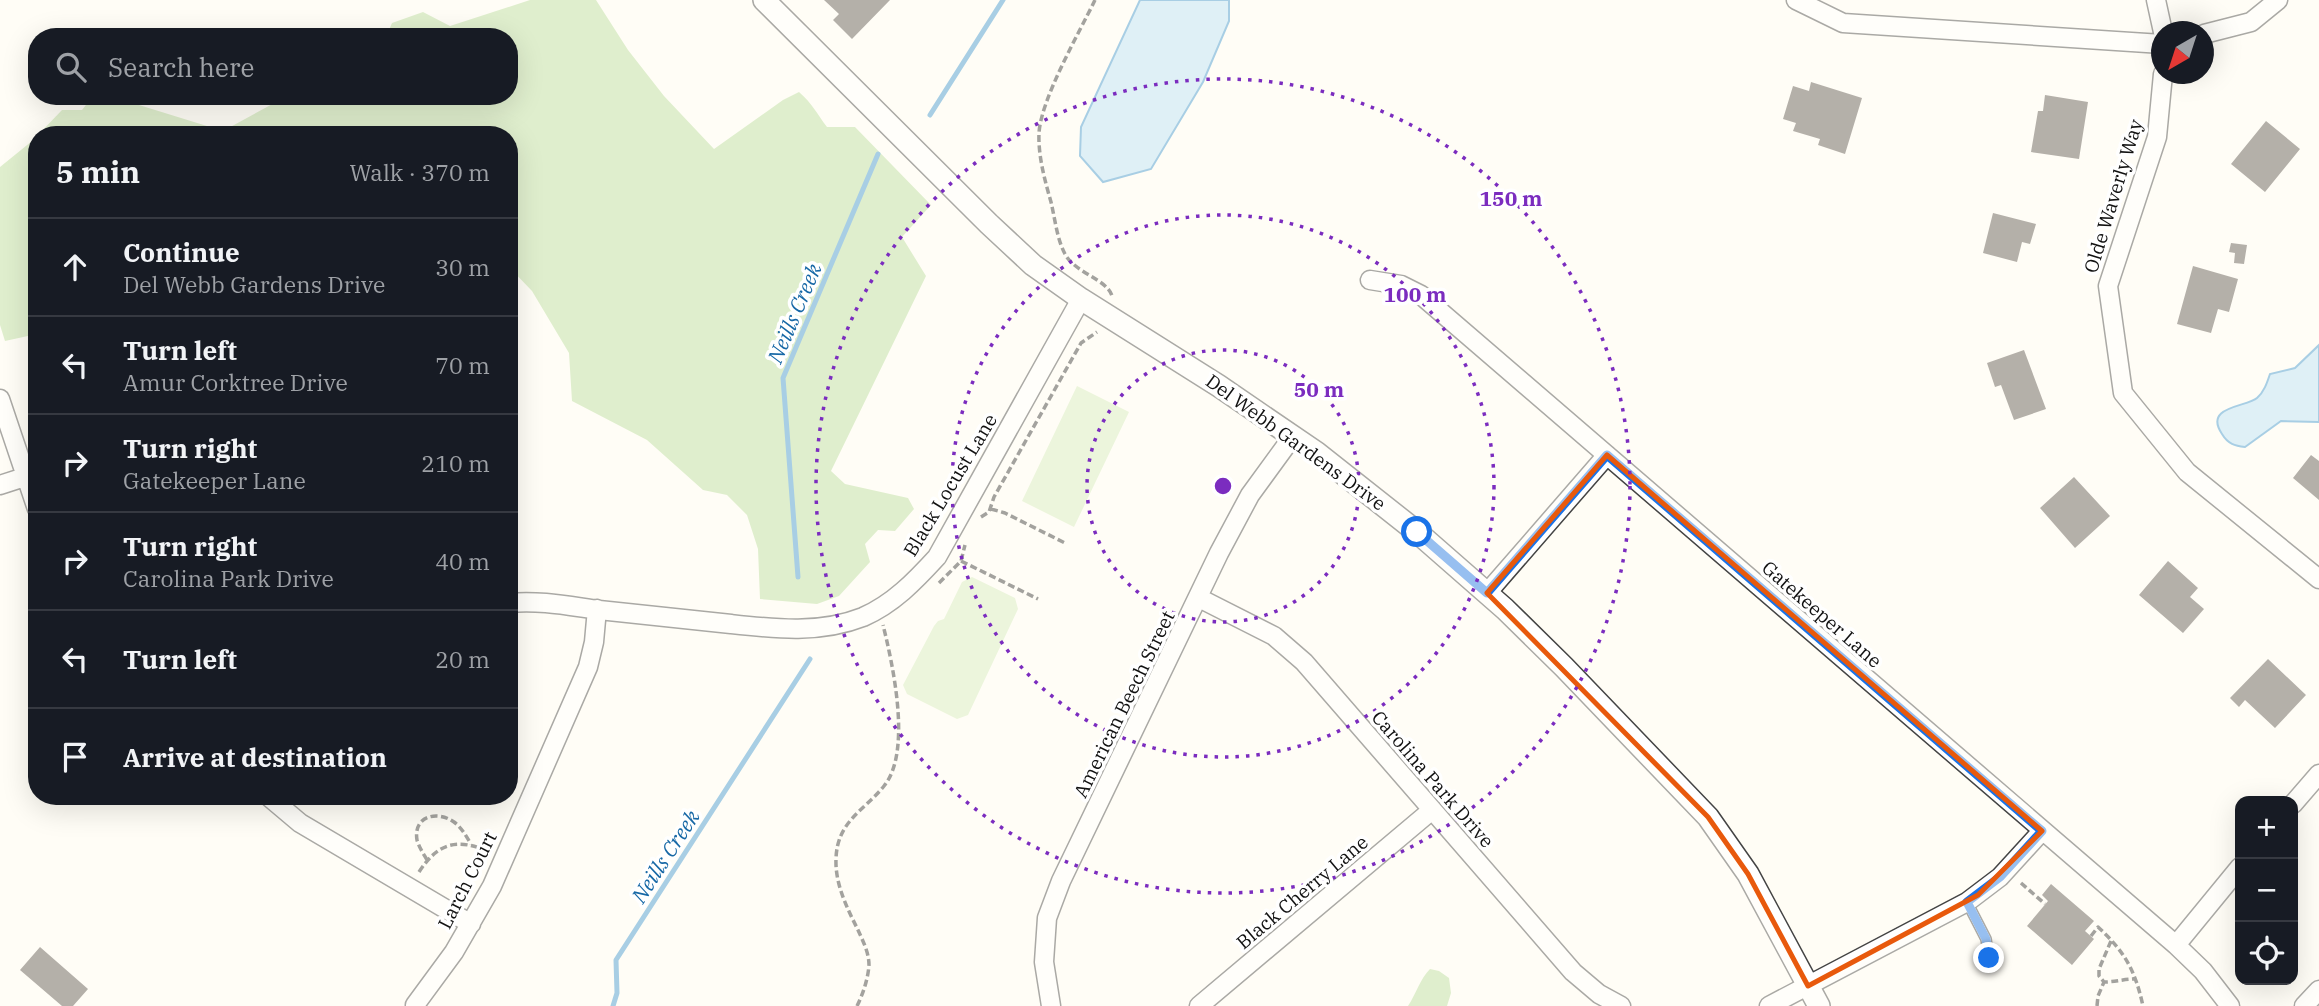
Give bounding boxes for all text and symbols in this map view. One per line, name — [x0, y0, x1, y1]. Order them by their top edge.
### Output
north arrow — [2151, 21, 2214, 84]
search box — [28, 28, 518, 105]
icon: search — [52, 48, 90, 86]
text: Search here — [108, 50, 254, 84]
street label: Olde Waverly Way — [2078, 116, 2148, 276]
text: 5 min — [56, 152, 140, 191]
text: Walk · 370 m — [349, 157, 490, 187]
text: 150 m — [1479, 184, 1543, 212]
text: Continue — [123, 235, 240, 269]
icon: ahead — [56, 248, 94, 286]
text: 30 m — [435, 252, 490, 282]
water label: Neills Creek — [760, 258, 828, 368]
text: Del Webb Gardens Drive — [123, 269, 385, 299]
text: 100 m — [1383, 280, 1447, 308]
text: Turn left — [123, 333, 237, 367]
icon: left — [56, 346, 94, 384]
text: 70 m — [435, 350, 490, 380]
text: Amur Corktree Drive — [123, 367, 348, 397]
street label: Del Webb Gardens Drive — [1201, 369, 1391, 515]
text: 50 m — [1294, 375, 1344, 403]
street label: Black Locust Lane — [898, 409, 1002, 561]
text: Turn right — [123, 431, 257, 465]
icon: right — [56, 444, 94, 482]
text: 210 m — [421, 448, 490, 478]
text: Gatekeeper Lane — [123, 465, 306, 495]
centre of rings — [1211, 474, 1235, 498]
route start — [1401, 516, 1432, 547]
text: Turn right — [123, 529, 257, 563]
icon: right — [56, 542, 94, 580]
text: 40 m — [435, 546, 490, 576]
street label: Gatekeeper Lane — [1757, 555, 1887, 673]
text: Carolina Park Drive — [123, 563, 334, 593]
street label: American Beech Street — [1068, 606, 1180, 801]
icon: left — [56, 640, 94, 678]
text: Turn left — [123, 642, 237, 676]
text: 20 m — [435, 644, 490, 674]
street label: Carolina Park Drive — [1367, 705, 1499, 853]
icon: arrive — [56, 738, 94, 776]
text: Arrive at destination — [123, 740, 387, 774]
map controls — [2235, 796, 2298, 985]
button: + — [2235, 796, 2298, 859]
water label: Neills Creek — [624, 803, 706, 909]
street label: Larch Court — [432, 827, 502, 933]
street label: Black Cherry Lane — [1231, 830, 1373, 954]
button: − — [2235, 859, 2298, 922]
button: locate — [2235, 922, 2298, 985]
route end — [1973, 942, 2004, 973]

